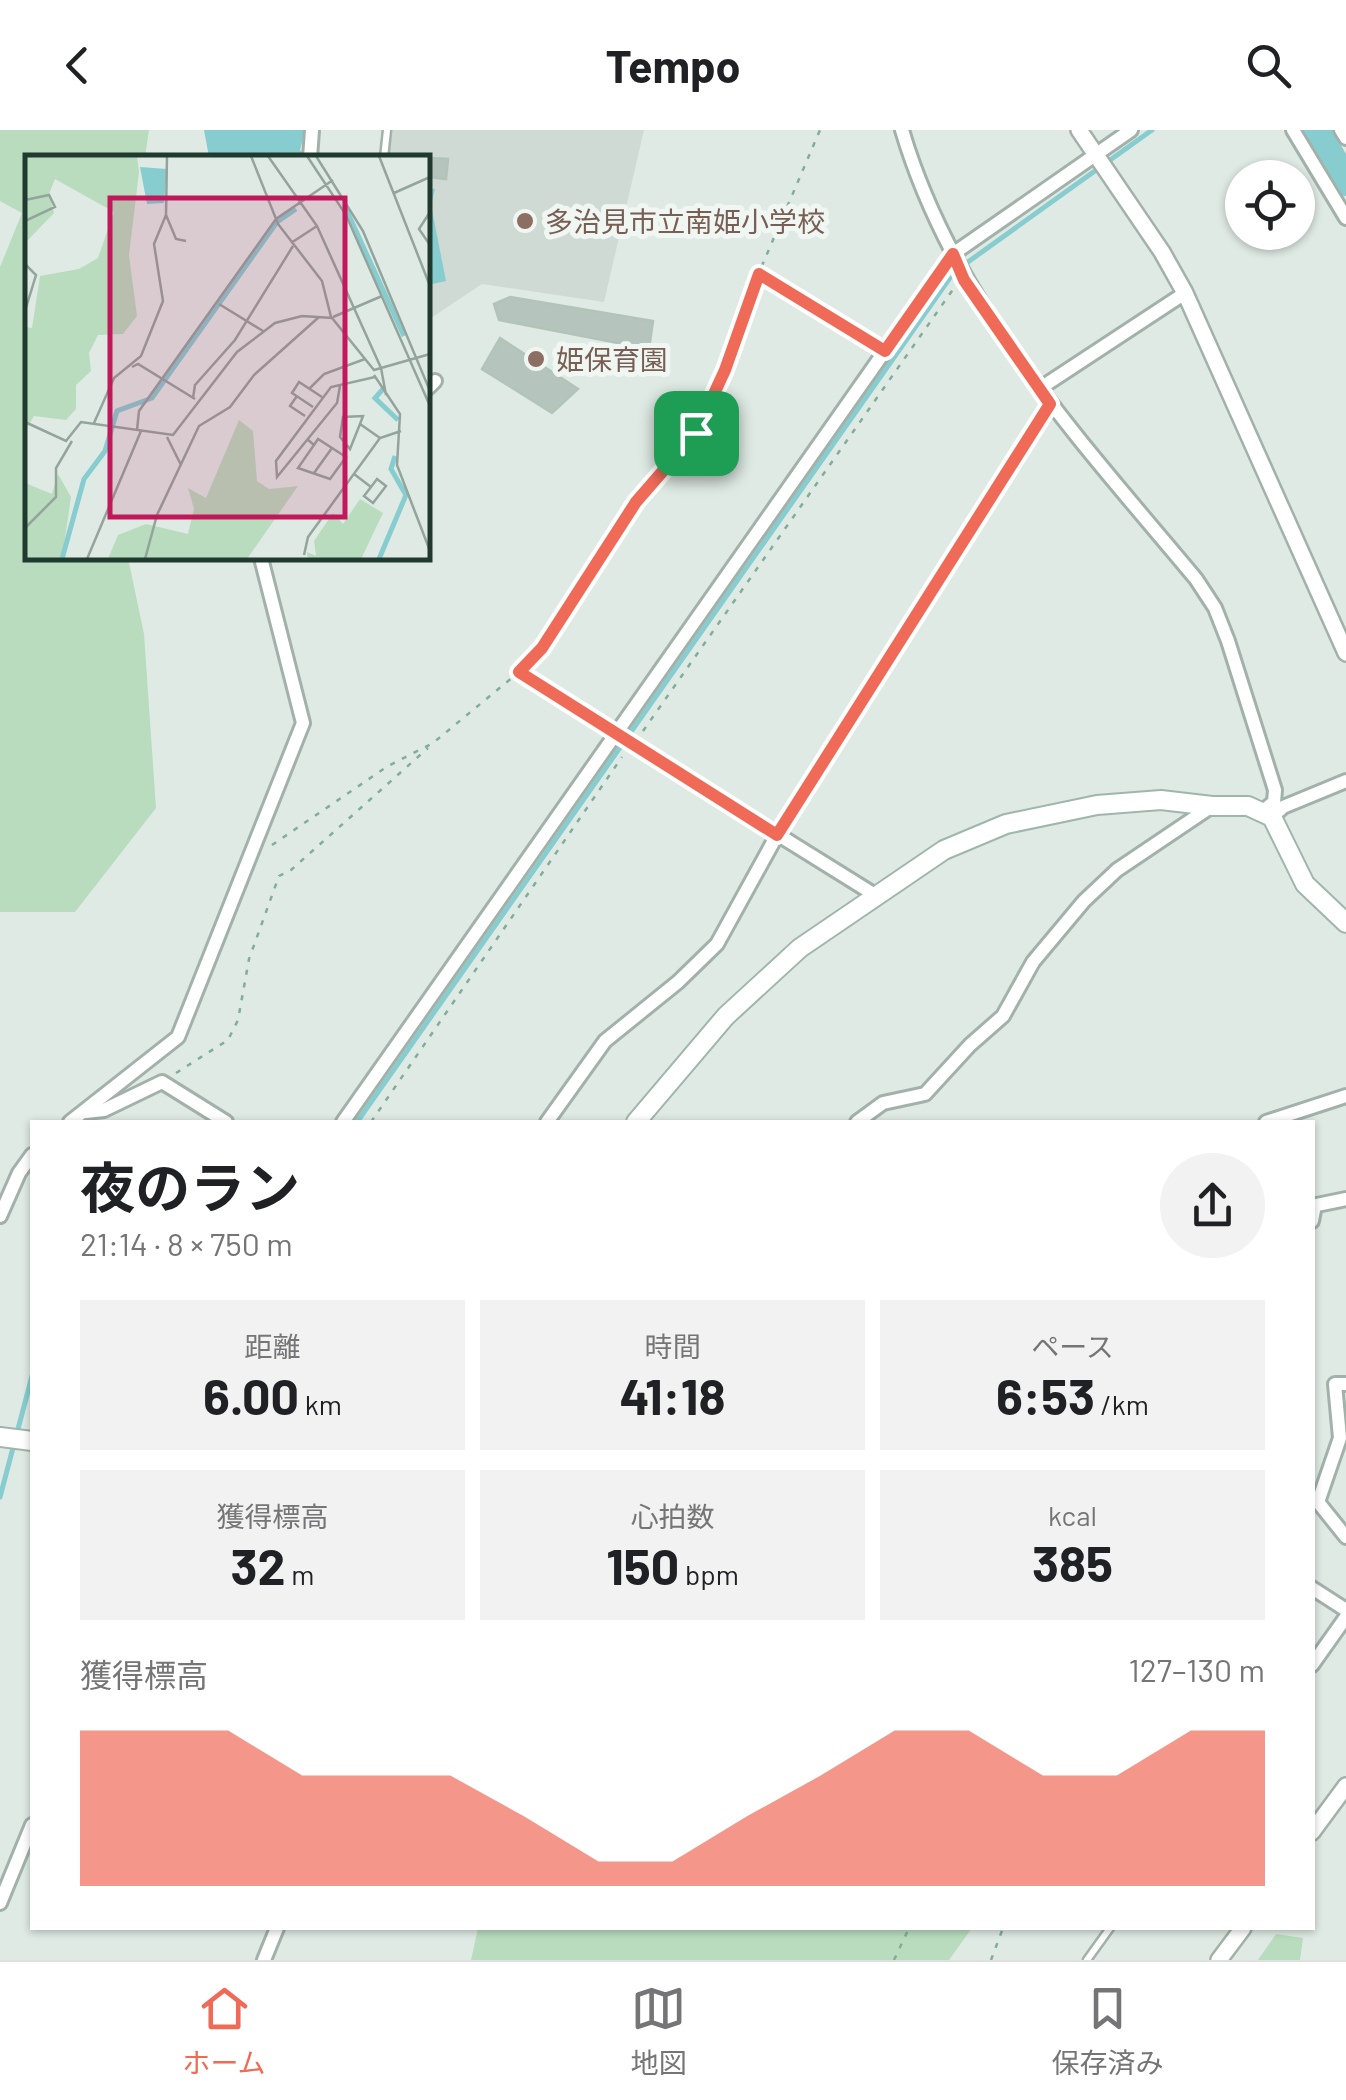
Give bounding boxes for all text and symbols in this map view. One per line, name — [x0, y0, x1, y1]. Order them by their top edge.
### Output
icon: back — [50, 38, 105, 93]
text: Tempo — [605, 38, 741, 92]
icon: search — [1241, 38, 1296, 93]
inset map — [25, 155, 430, 560]
map controls — [1225, 160, 1315, 250]
button: locate — [1225, 160, 1315, 250]
place label: 多治見市立南姫小学校 — [545, 204, 825, 238]
marker: 多治見市立南姫小学校 — [514, 210, 536, 232]
place label: 姫保育園 — [556, 342, 668, 376]
marker: 姫保育園 — [525, 348, 547, 370]
pin — [654, 391, 739, 476]
icon: arrive — [669, 406, 724, 461]
text: 夜のラン — [80, 1153, 300, 1219]
button: share — [1160, 1153, 1265, 1258]
text: 21:14 · 8 × 750 m — [80, 1224, 293, 1262]
text: 距離 — [244, 1329, 301, 1363]
text: 時間 — [644, 1329, 701, 1363]
text: ペース — [1031, 1329, 1114, 1363]
text: 6.00 — [203, 1365, 299, 1425]
text: 41:18 — [619, 1365, 726, 1425]
text: 6:53 — [996, 1365, 1095, 1425]
text: km — [299, 1387, 342, 1421]
text: /km — [1095, 1387, 1149, 1421]
text: kcal — [1048, 1498, 1097, 1532]
text: 獲得標高 — [216, 1499, 329, 1533]
text: 心拍数 — [630, 1499, 715, 1533]
text: 385 — [1032, 1532, 1113, 1592]
text: 32 — [231, 1535, 286, 1595]
text: 150 — [606, 1535, 679, 1595]
text: m — [286, 1557, 314, 1591]
text: bpm — [679, 1557, 739, 1591]
text: 127–130 m — [1128, 1650, 1265, 1688]
text: 獲得標高 — [80, 1655, 208, 1693]
tab: ホーム — [182, 1981, 266, 2081]
tab: 地図 — [631, 1981, 687, 2081]
tab: 保存済み — [1051, 1981, 1164, 2081]

